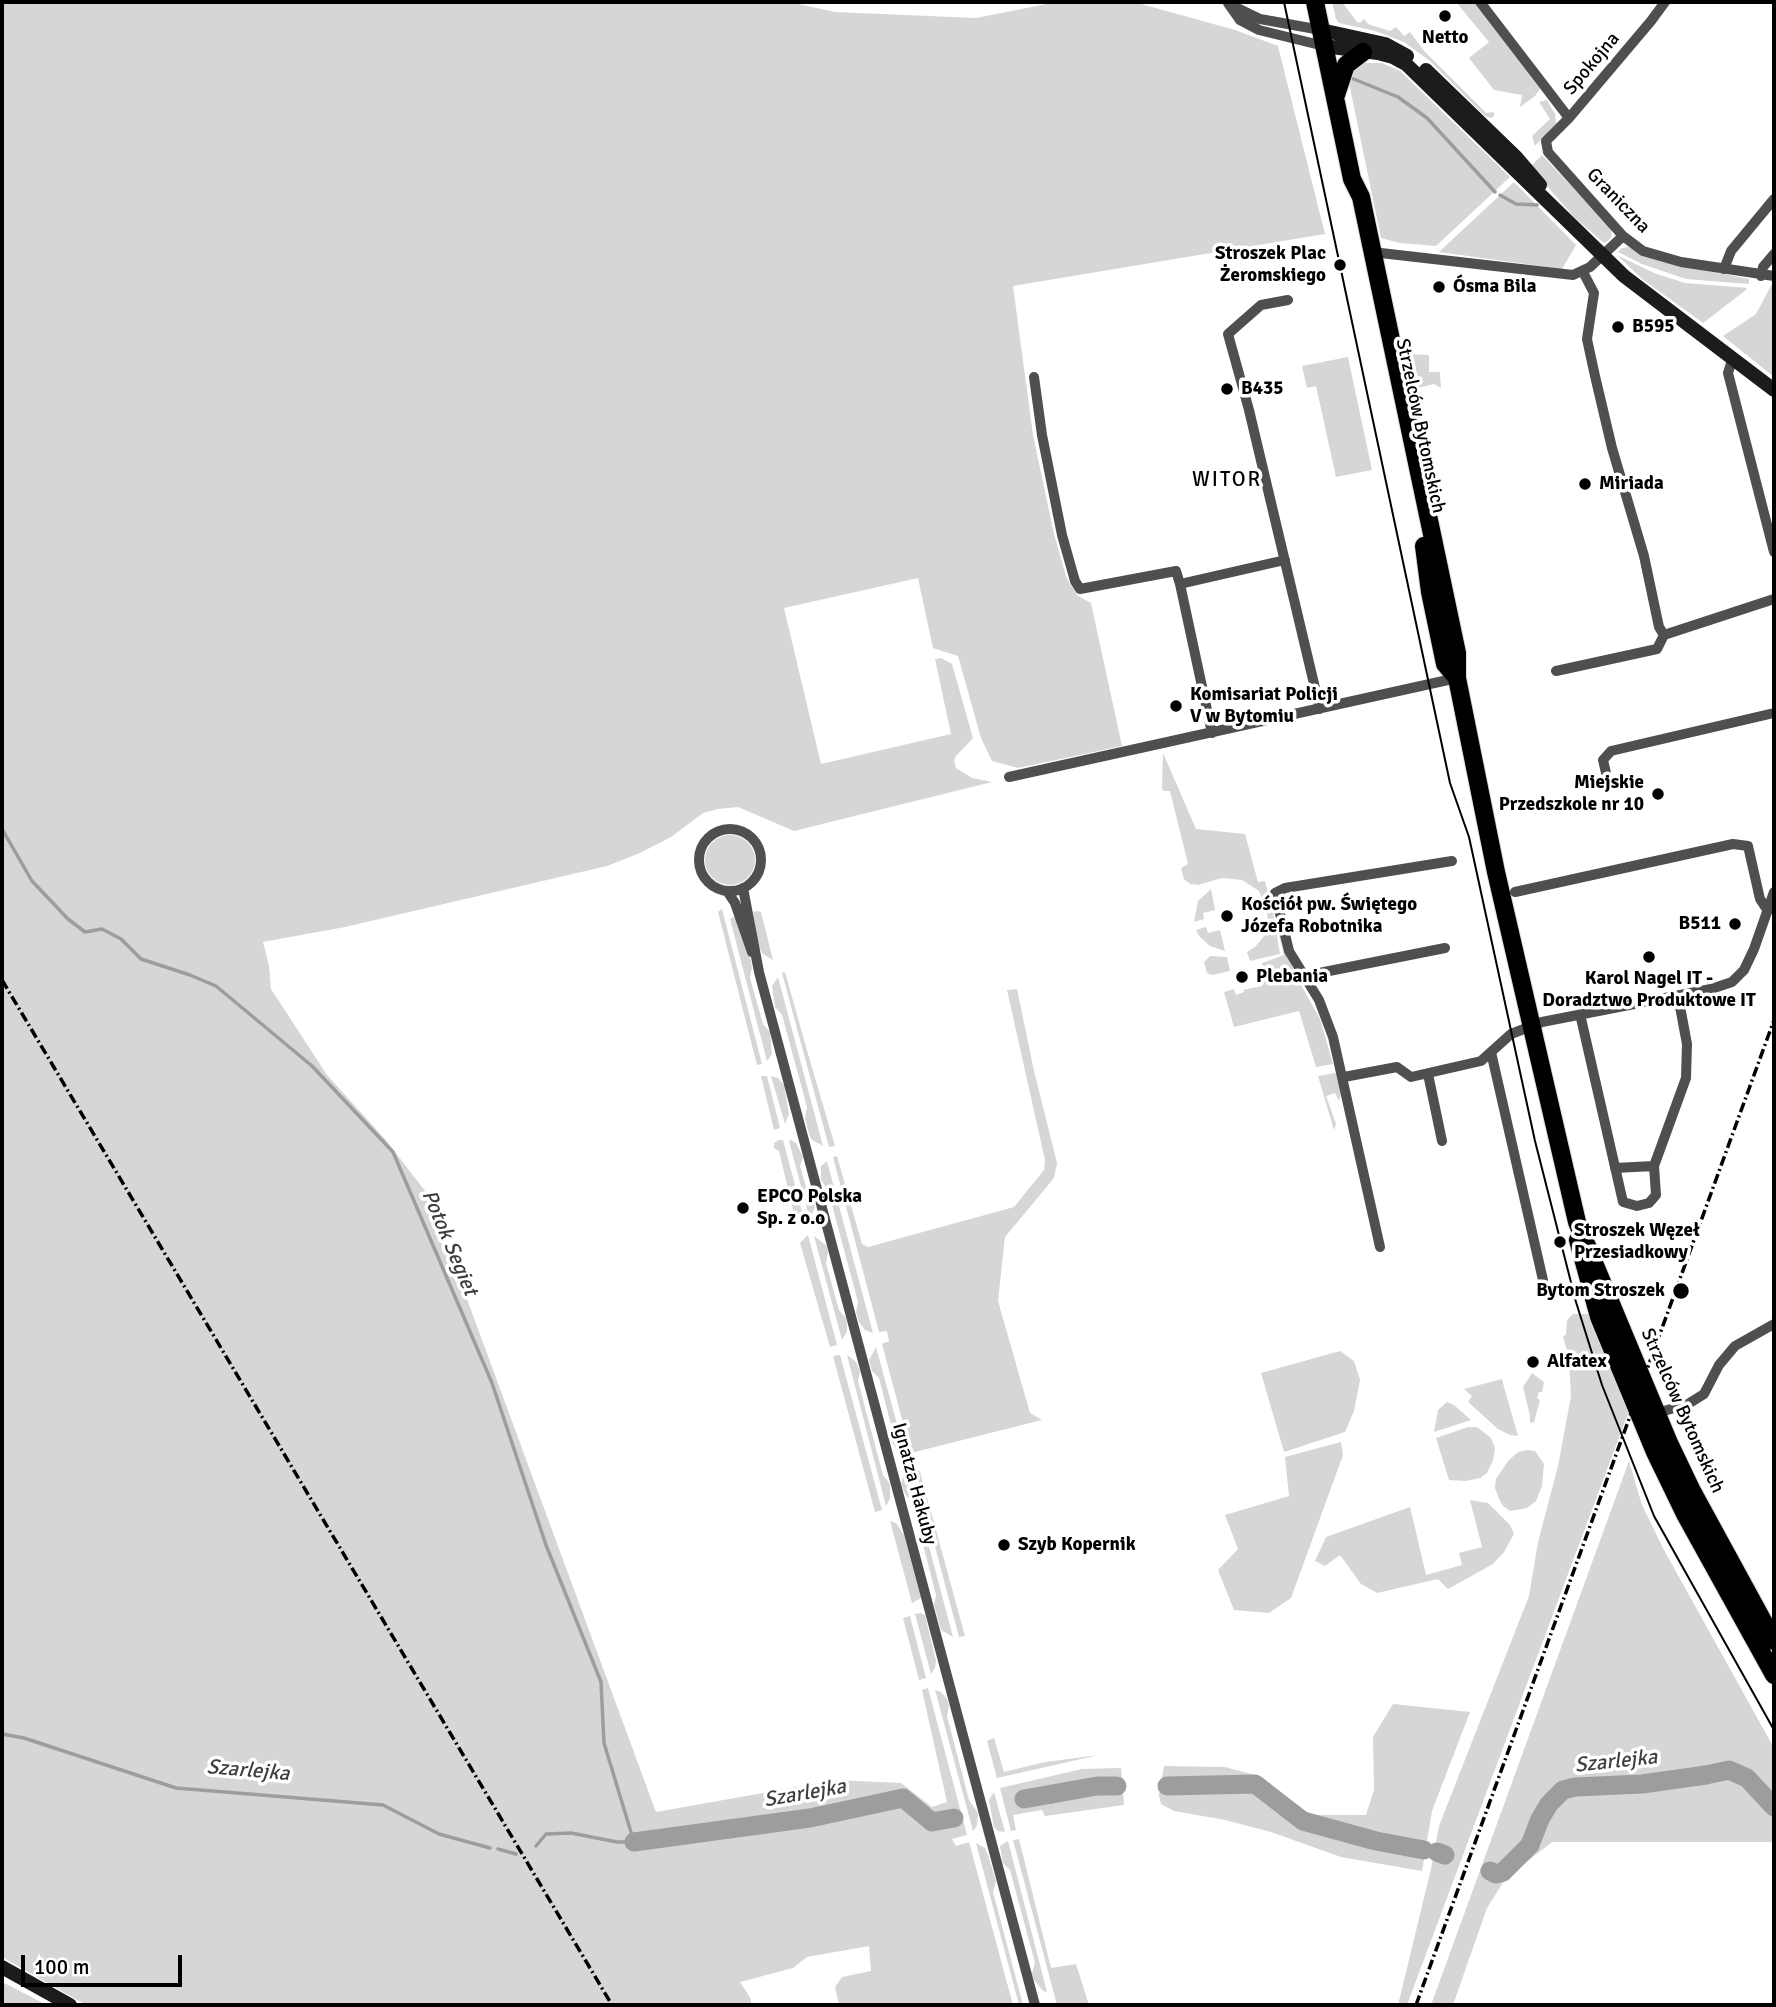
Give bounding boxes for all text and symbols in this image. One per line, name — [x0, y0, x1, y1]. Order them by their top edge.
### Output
marker: Netto — [1437, 8, 1453, 24]
place label: Netto — [1422, 27, 1468, 49]
street label: Spokojna — [1559, 28, 1625, 100]
street label: Graniczna — [1581, 164, 1655, 238]
place label: Stroszek Plac Żeromskiego — [1215, 243, 1326, 287]
marker: Stroszek Plac Żeromskiego — [1332, 257, 1348, 273]
place label: Ósma Bila — [1453, 276, 1536, 298]
marker: Ósma Bila — [1431, 279, 1447, 295]
place label: B595 — [1632, 316, 1674, 338]
marker: B595 — [1610, 319, 1626, 335]
street label: Strzelców Bytomskich — [1390, 337, 1450, 515]
place label: B435 — [1241, 378, 1283, 400]
marker: B435 — [1219, 381, 1235, 397]
district label: WITOR — [1193, 467, 1261, 493]
place label: Miriada — [1599, 473, 1664, 495]
marker: Miriada — [1577, 476, 1593, 492]
place label: Komisariat Policji V w Bytomiu — [1190, 684, 1338, 728]
marker: Komisariat Policji V w Bytomiu — [1168, 698, 1184, 714]
place label: Miejskie Przedszkole nr 10 — [1499, 772, 1644, 816]
marker: Miejskie Przedszkole nr 10 — [1650, 786, 1666, 802]
place label: Kościół pw. Świętego Józefa Robotnika — [1241, 894, 1417, 938]
marker: Kościół pw. Świętego Józefa Robotnika — [1219, 908, 1235, 924]
place label: B511 — [1679, 913, 1721, 935]
marker: B511 — [1727, 916, 1743, 932]
marker: Karol Nagel IT - Doradztwo Produktowe IT — [1641, 949, 1657, 965]
place label: Plebania — [1256, 966, 1328, 988]
place label: Karol Nagel IT - Doradztwo Produktowe IT — [1542, 968, 1756, 1012]
marker: Plebania — [1234, 969, 1250, 985]
place label: EPCO Polska Sp. z o.o — [757, 1186, 862, 1230]
water label: Potok Segiet — [416, 1187, 482, 1299]
marker: EPCO Polska Sp. z o.o — [735, 1200, 751, 1216]
place label: Stroszek Węzeł Przesiadkowy — [1574, 1220, 1700, 1264]
marker: Stroszek Węzeł Przesiadkowy — [1552, 1234, 1568, 1250]
place label: Bytom Stroszek — [1536, 1280, 1665, 1302]
marker: Bytom Stroszek — [1671, 1281, 1691, 1301]
street label: Strzelców Bytomskich — [1635, 1325, 1729, 1497]
place label: Alfatex — [1547, 1351, 1607, 1373]
marker: Alfatex — [1525, 1354, 1541, 1370]
street label: Ignatza Hakuby — [887, 1420, 941, 1548]
place label: Szyb Kopernik — [1018, 1534, 1136, 1556]
marker: Szyb Kopernik — [996, 1537, 1012, 1553]
water label: Szarlejka — [1574, 1745, 1658, 1779]
water label: Szarlejka — [206, 1755, 290, 1787]
water label: Szarlejka — [762, 1774, 848, 1814]
scale bar — [24, 1940, 186, 1984]
text: 100 m — [34, 1954, 89, 1980]

